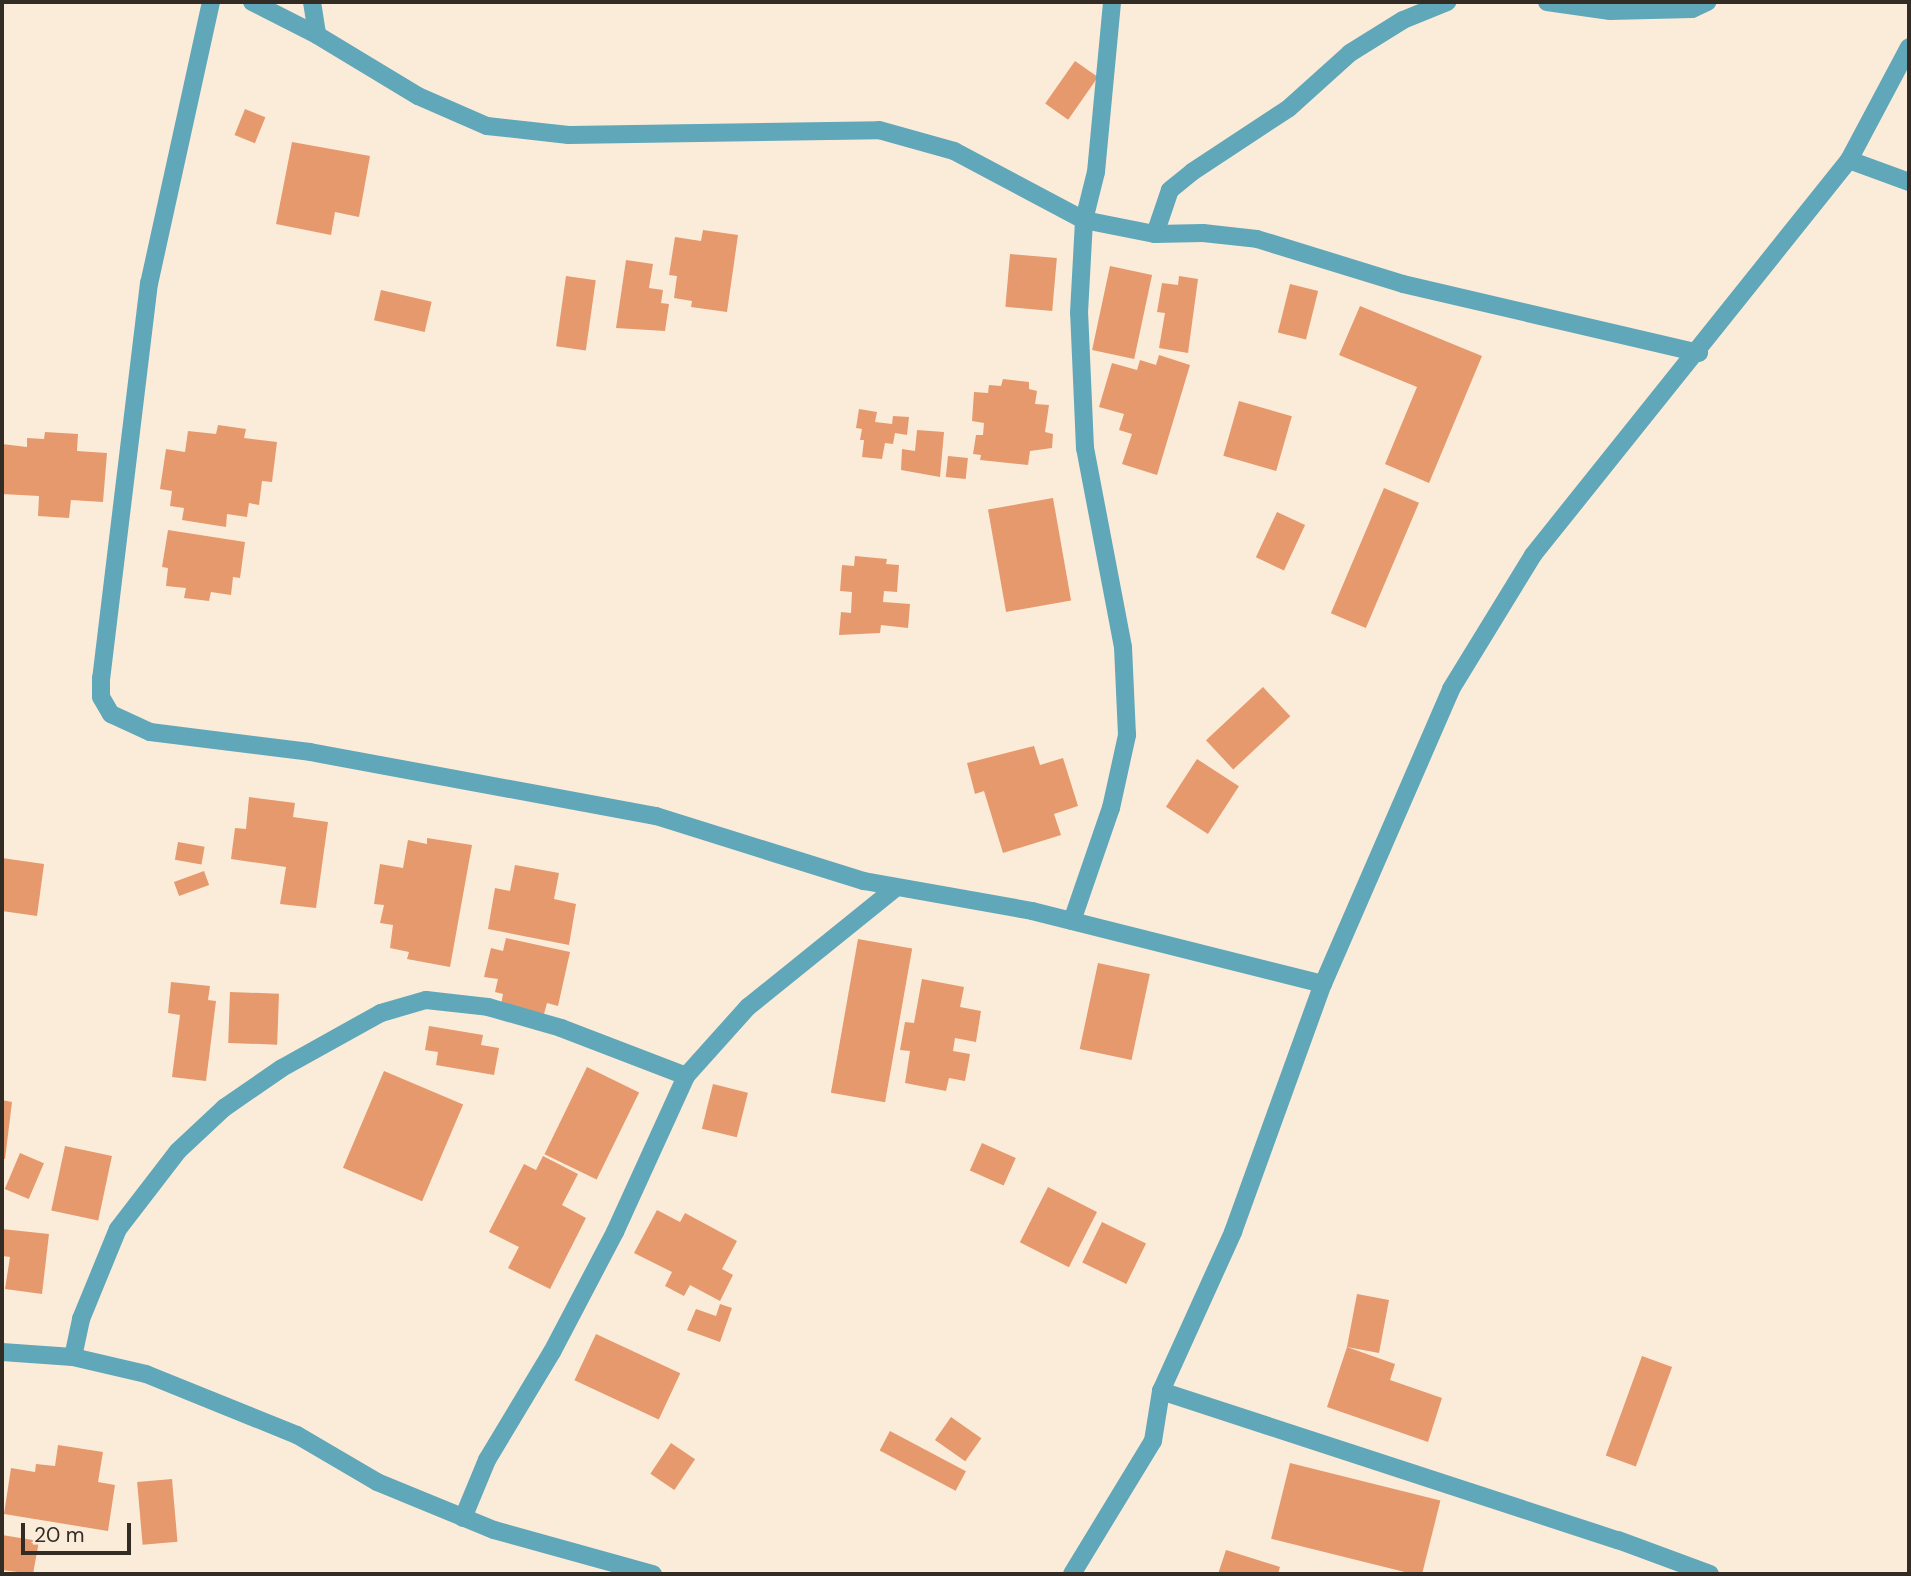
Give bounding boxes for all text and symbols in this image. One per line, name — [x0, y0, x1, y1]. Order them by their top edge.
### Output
scale bar — [24, 1510, 135, 1554]
text: 20 m — [34, 1521, 85, 1549]

